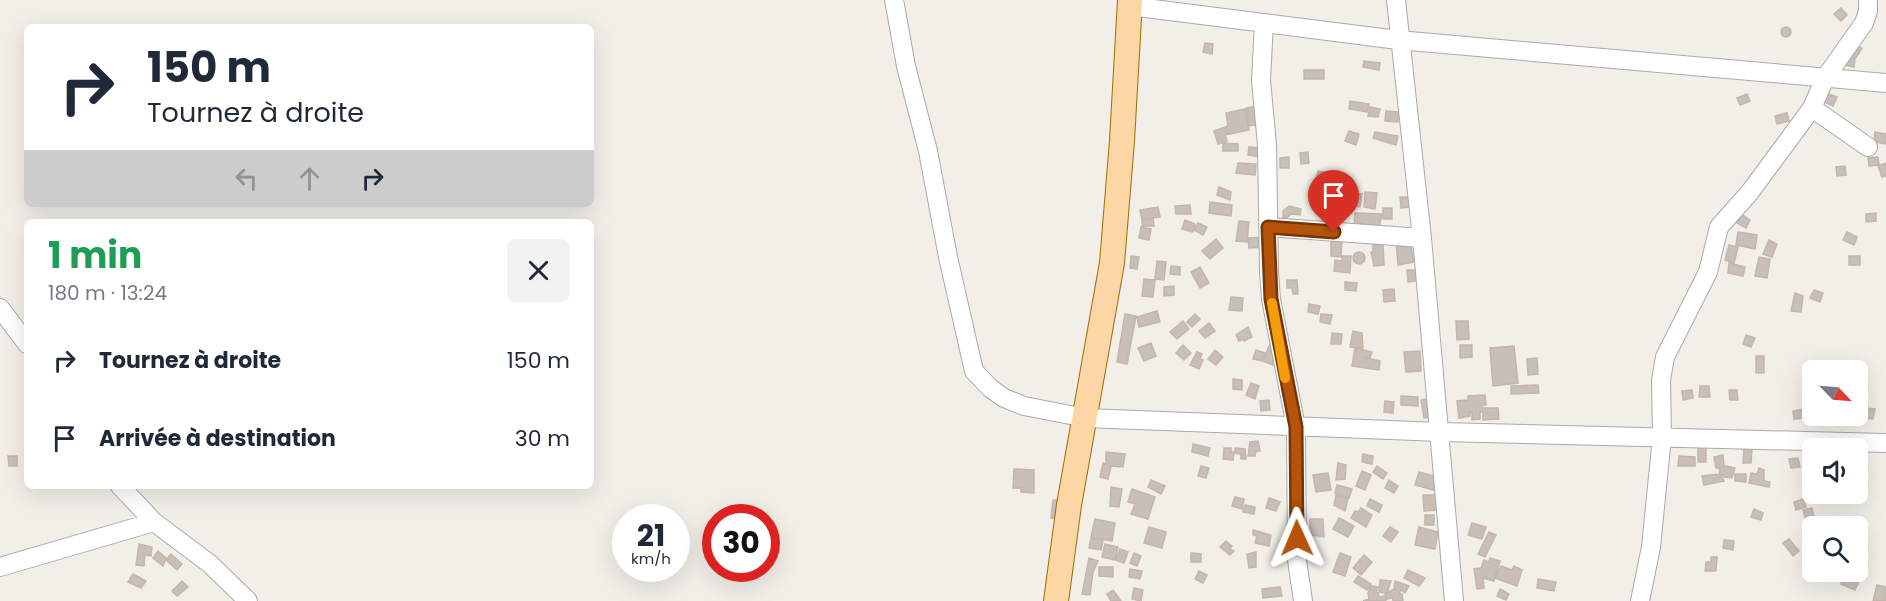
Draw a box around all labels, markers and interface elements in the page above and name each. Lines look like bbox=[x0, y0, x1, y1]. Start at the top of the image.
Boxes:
text: 150 m bbox=[147, 38, 271, 97]
icon: right bbox=[48, 48, 126, 126]
text: Tournez à droite bbox=[147, 94, 364, 131]
icon: left bbox=[230, 162, 263, 195]
icon: ahead bbox=[293, 162, 326, 195]
icon: right bbox=[356, 162, 389, 195]
pin bbox=[1308, 170, 1359, 232]
icon: arrive bbox=[1317, 179, 1350, 212]
text: 1 min bbox=[48, 230, 142, 281]
button: close bbox=[507, 239, 570, 302]
text: 180 m · 13:24 bbox=[48, 279, 167, 307]
icon: right bbox=[48, 344, 81, 377]
text: Tournez à droite bbox=[99, 345, 281, 376]
text: 150 m bbox=[507, 345, 570, 376]
north arrow bbox=[1802, 360, 1868, 426]
map controls bbox=[1802, 360, 1868, 582]
icon: arrive bbox=[48, 422, 81, 455]
text: Arrivée à destination bbox=[99, 423, 336, 454]
text: 30 m bbox=[515, 423, 570, 454]
button: sound bbox=[1802, 438, 1868, 504]
speed limit sign: 30 bbox=[702, 504, 780, 582]
position arrow bbox=[1265, 506, 1329, 570]
text: 21 bbox=[637, 514, 665, 557]
button: search bbox=[1802, 516, 1868, 582]
text: km/h bbox=[631, 548, 671, 569]

